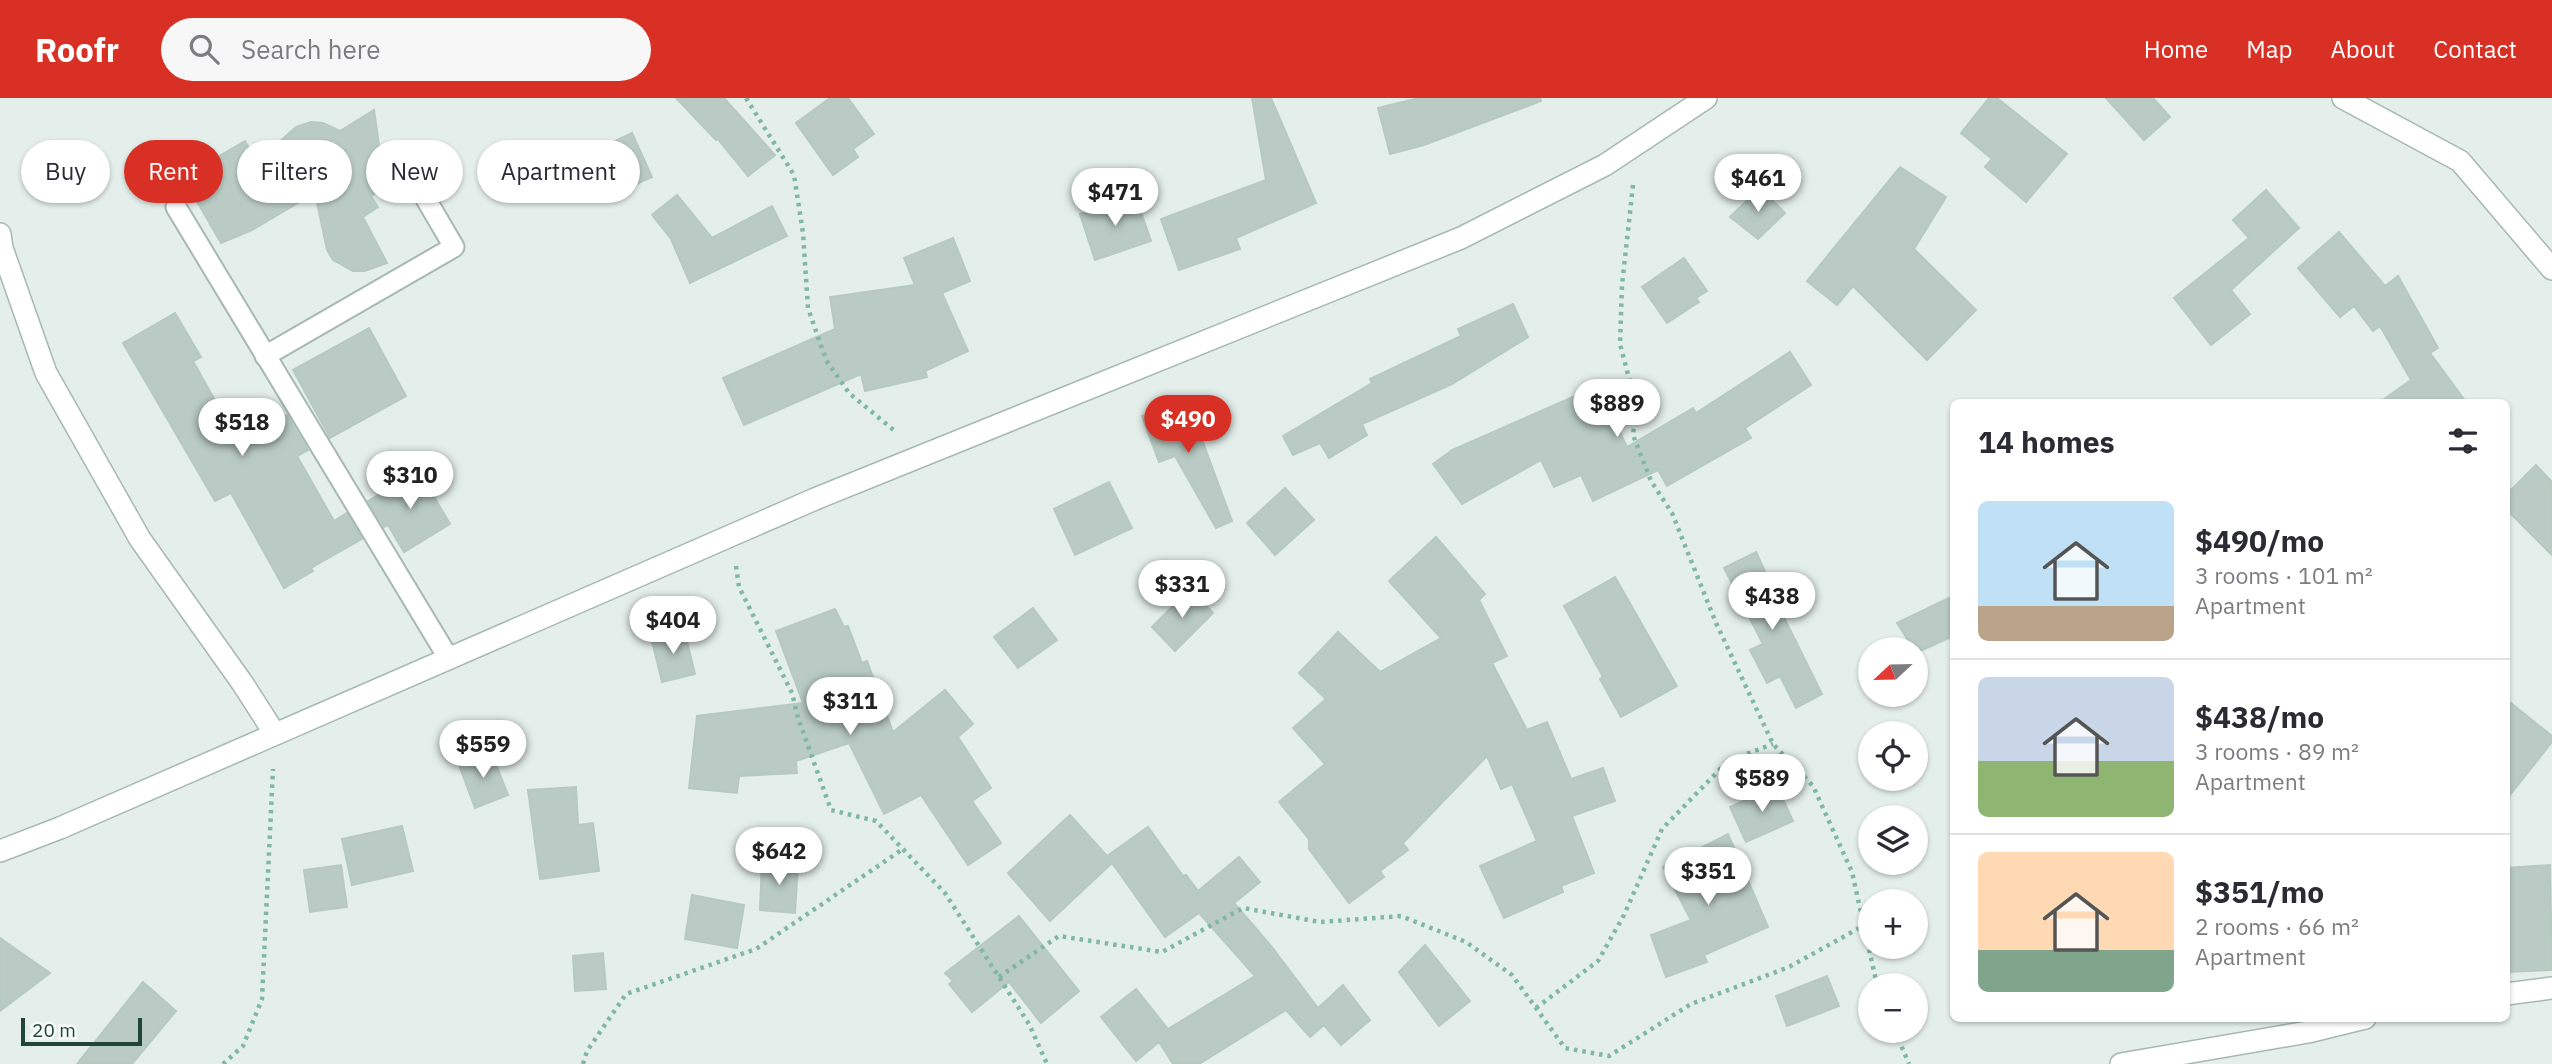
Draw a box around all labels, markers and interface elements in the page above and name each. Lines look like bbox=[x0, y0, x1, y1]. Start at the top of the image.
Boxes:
search box bbox=[161, 18, 651, 81]
text: Roofr bbox=[35, 28, 119, 71]
icon: search bbox=[185, 30, 223, 68]
text: Search here bbox=[241, 32, 380, 66]
text: Home bbox=[2144, 33, 2208, 65]
text: Map bbox=[2246, 33, 2292, 65]
text: About bbox=[2330, 33, 2395, 65]
text: Contact bbox=[2433, 33, 2517, 65]
chip: Buy bbox=[21, 140, 110, 203]
chip: Rent bbox=[124, 140, 223, 203]
chip: Filters bbox=[237, 140, 352, 203]
chip: New bbox=[366, 140, 463, 203]
chip: Apartment bbox=[477, 140, 640, 203]
pin: $461 bbox=[1717, 155, 1799, 214]
text: $461 bbox=[1730, 162, 1786, 192]
pin: $471 bbox=[1074, 169, 1156, 228]
text: $471 bbox=[1087, 176, 1143, 206]
pin: $889 bbox=[1576, 380, 1658, 439]
text: $889 bbox=[1589, 387, 1645, 417]
pin: $490 bbox=[1147, 396, 1229, 455]
pin: $518 bbox=[201, 398, 283, 458]
text: $490 bbox=[1160, 403, 1216, 433]
text: $518 bbox=[214, 406, 270, 436]
text: 14 homes bbox=[1978, 422, 2115, 461]
icon: filters bbox=[2444, 422, 2482, 460]
pin: $310 bbox=[369, 452, 451, 511]
text: $310 bbox=[382, 459, 438, 489]
text: $490/mo bbox=[2195, 521, 2324, 560]
icon: home bbox=[2034, 529, 2118, 613]
pin: $331 bbox=[1141, 560, 1223, 620]
text: 3 rooms · 101 m² bbox=[2195, 560, 2373, 590]
text: $331 bbox=[1154, 568, 1210, 598]
pin: $438 bbox=[1731, 573, 1813, 632]
text: $438 bbox=[1744, 580, 1800, 610]
text: Apartment bbox=[2195, 590, 2306, 620]
pin: $404 bbox=[632, 596, 714, 656]
text: $404 bbox=[645, 604, 701, 634]
north arrow bbox=[1858, 637, 1928, 707]
map controls bbox=[1858, 637, 1928, 1043]
pin: $311 bbox=[809, 678, 891, 737]
text: $311 bbox=[822, 685, 878, 715]
text: $438/mo bbox=[2195, 697, 2324, 736]
icon: home bbox=[2034, 705, 2118, 789]
pin: $559 bbox=[442, 720, 524, 780]
button: locate bbox=[1858, 721, 1928, 791]
text: $559 bbox=[455, 728, 511, 758]
text: 3 rooms · 89 m² bbox=[2195, 736, 2359, 766]
pin: $589 bbox=[1721, 754, 1803, 814]
text: $589 bbox=[1734, 762, 1790, 792]
text: Apartment bbox=[2195, 766, 2306, 796]
button: layers bbox=[1858, 805, 1928, 875]
pin: $642 bbox=[738, 828, 820, 887]
text: $642 bbox=[751, 835, 807, 865]
pin: $351 bbox=[1667, 848, 1749, 907]
text: $351 bbox=[1680, 855, 1736, 885]
text: $351/mo bbox=[2195, 872, 2324, 911]
icon: home bbox=[2034, 880, 2118, 964]
button: + bbox=[1858, 889, 1928, 959]
text: 2 rooms · 66 m² bbox=[2195, 911, 2359, 941]
text: Apartment bbox=[2195, 941, 2306, 971]
button: − bbox=[1858, 973, 1928, 1043]
scale bar bbox=[21, 1015, 142, 1047]
text: 20 m bbox=[32, 1018, 76, 1042]

